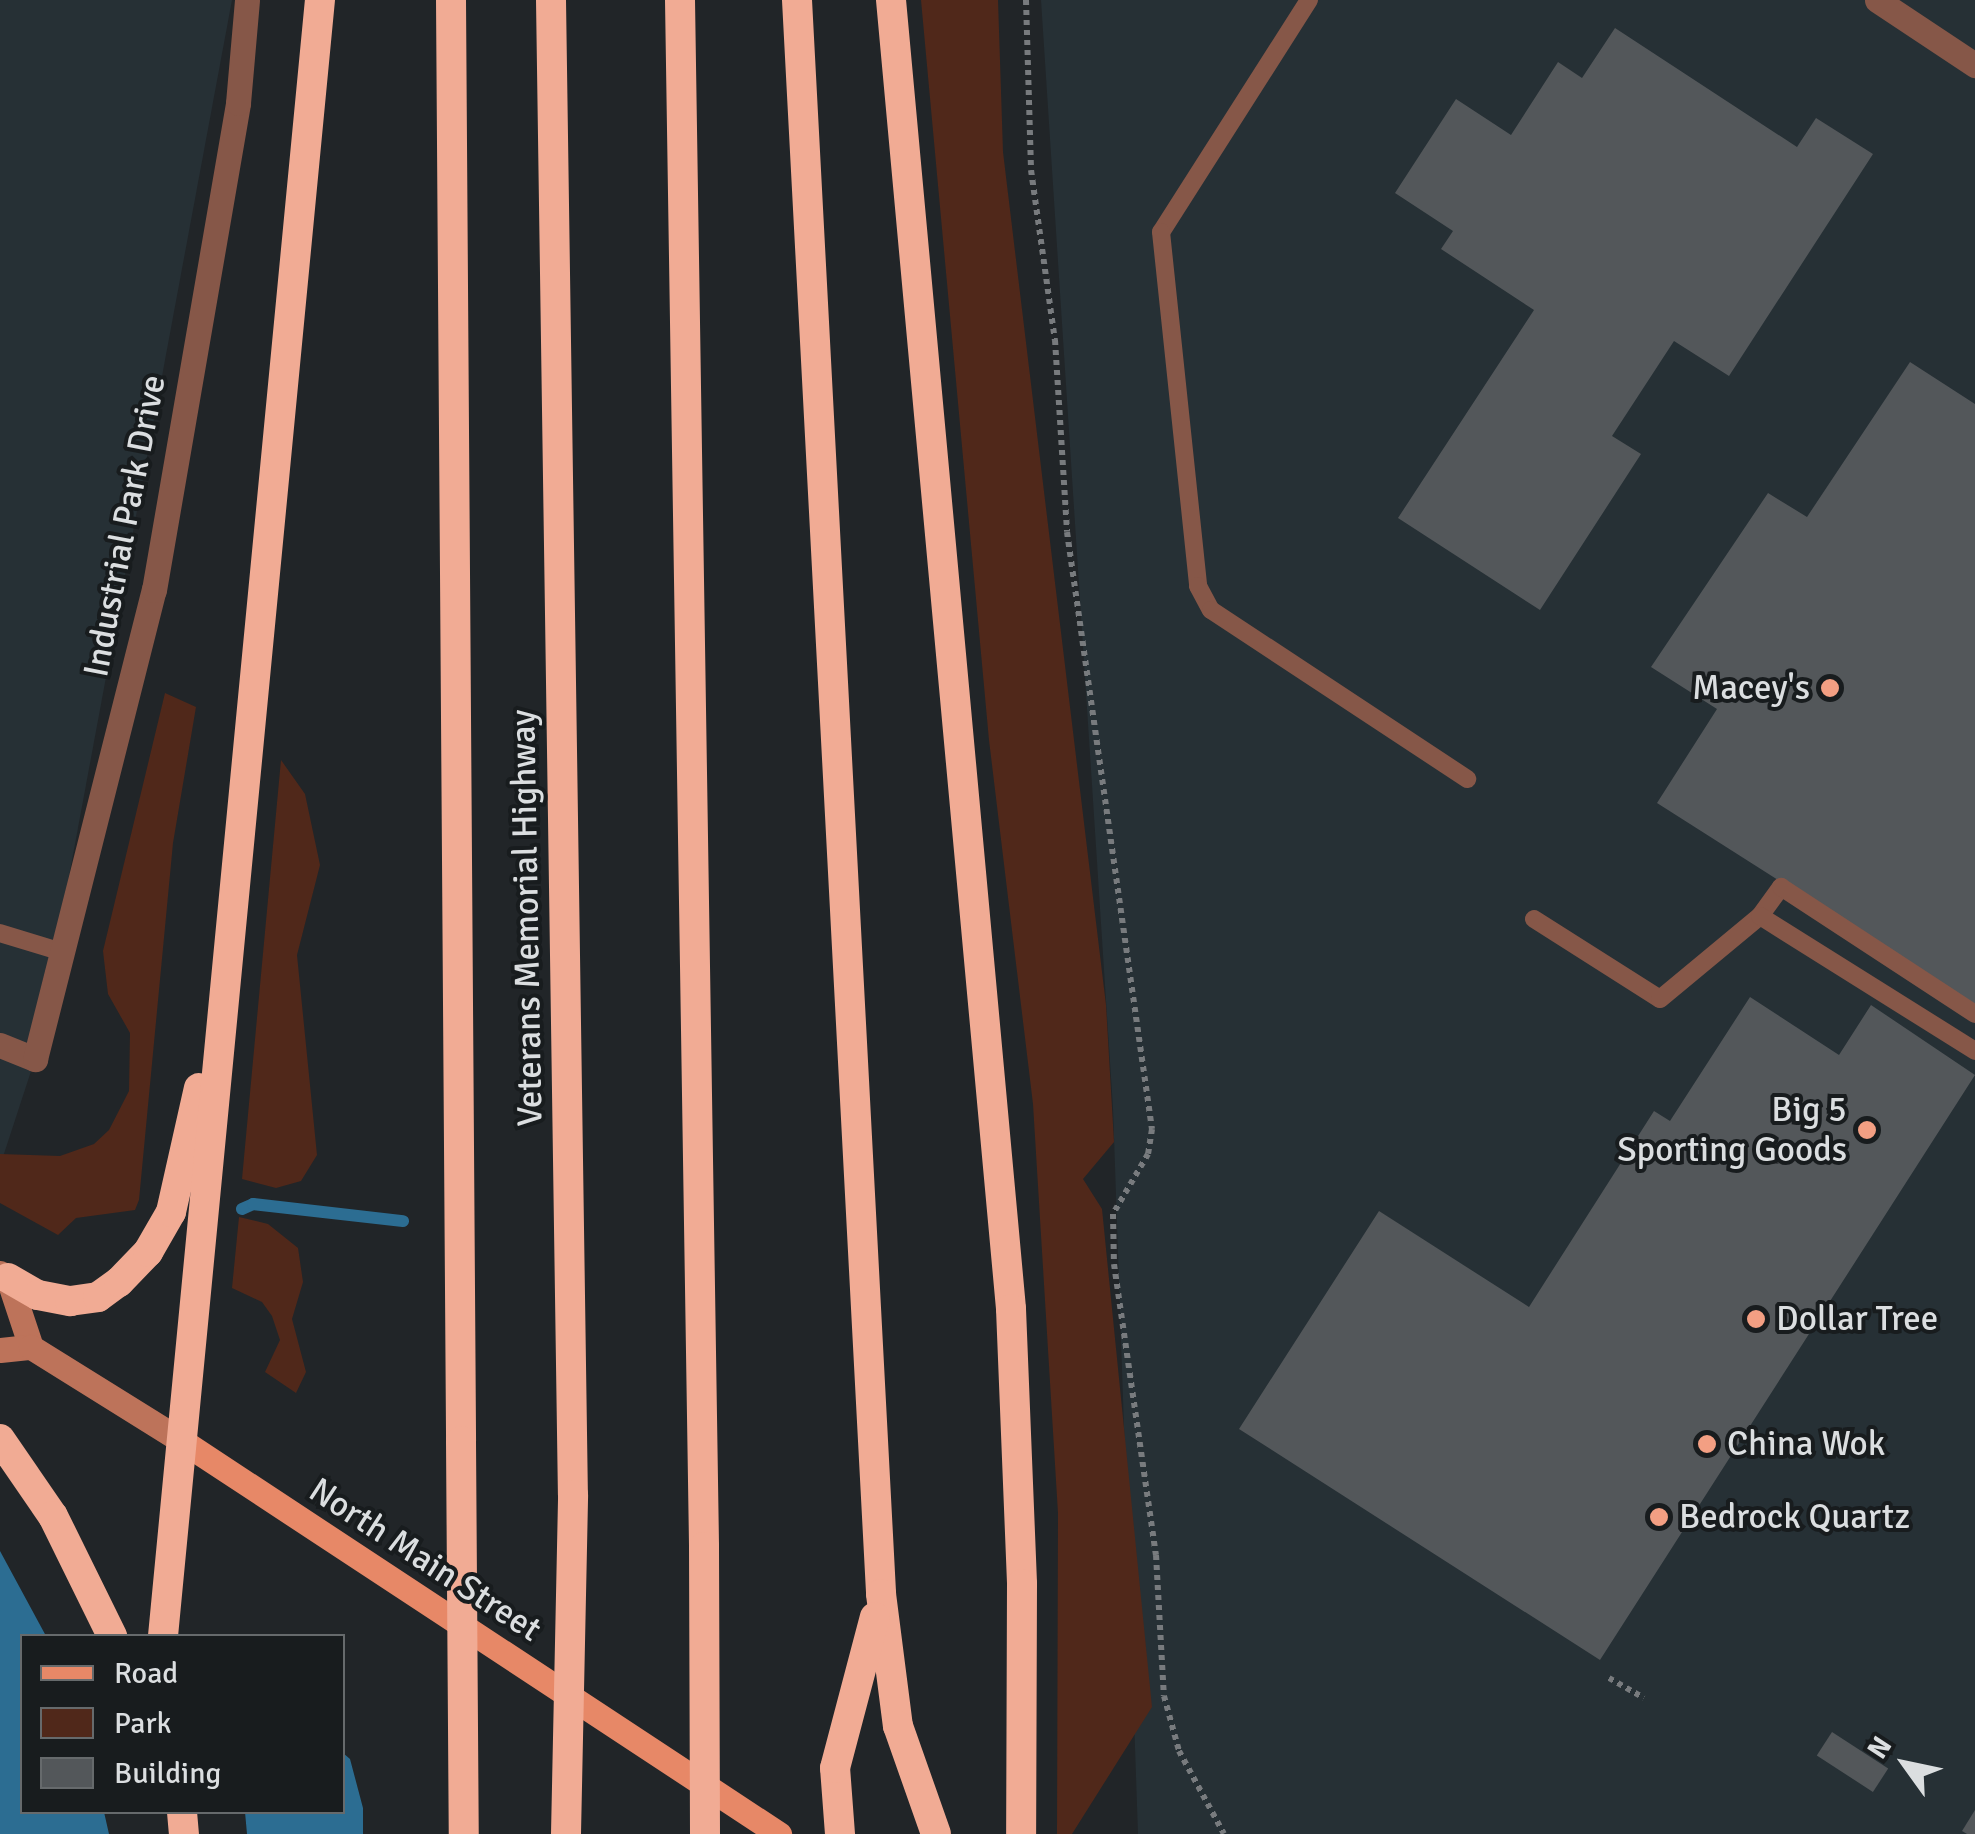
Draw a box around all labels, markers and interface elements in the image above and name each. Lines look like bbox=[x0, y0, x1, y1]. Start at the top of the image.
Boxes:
street label: Industrial Park Drive bbox=[75, 372, 175, 680]
place label: Macey's bbox=[1692, 667, 1810, 709]
marker: Macey's bbox=[1819, 677, 1841, 699]
street label: Veterans Memorial Highway bbox=[502, 709, 552, 1127]
place label: Big 5 Sporting Goods bbox=[1617, 1089, 1847, 1171]
marker: Big 5 Sporting Goods bbox=[1856, 1119, 1878, 1141]
place label: Dollar Tree bbox=[1776, 1298, 1938, 1340]
marker: Dollar Tree bbox=[1745, 1308, 1767, 1330]
place label: China Wok bbox=[1727, 1423, 1885, 1465]
marker: China Wok bbox=[1696, 1433, 1718, 1455]
street label: North Main Street bbox=[301, 1469, 549, 1651]
place label: Bedrock Quartz bbox=[1679, 1496, 1910, 1538]
marker: Bedrock Quartz bbox=[1648, 1506, 1670, 1528]
legend bbox=[20, 1634, 345, 1814]
text: Road bbox=[114, 1655, 178, 1692]
text: Park bbox=[114, 1705, 172, 1742]
north arrow bbox=[1855, 1714, 1955, 1814]
text: N bbox=[1860, 1730, 1899, 1765]
text: Building bbox=[114, 1755, 221, 1792]

